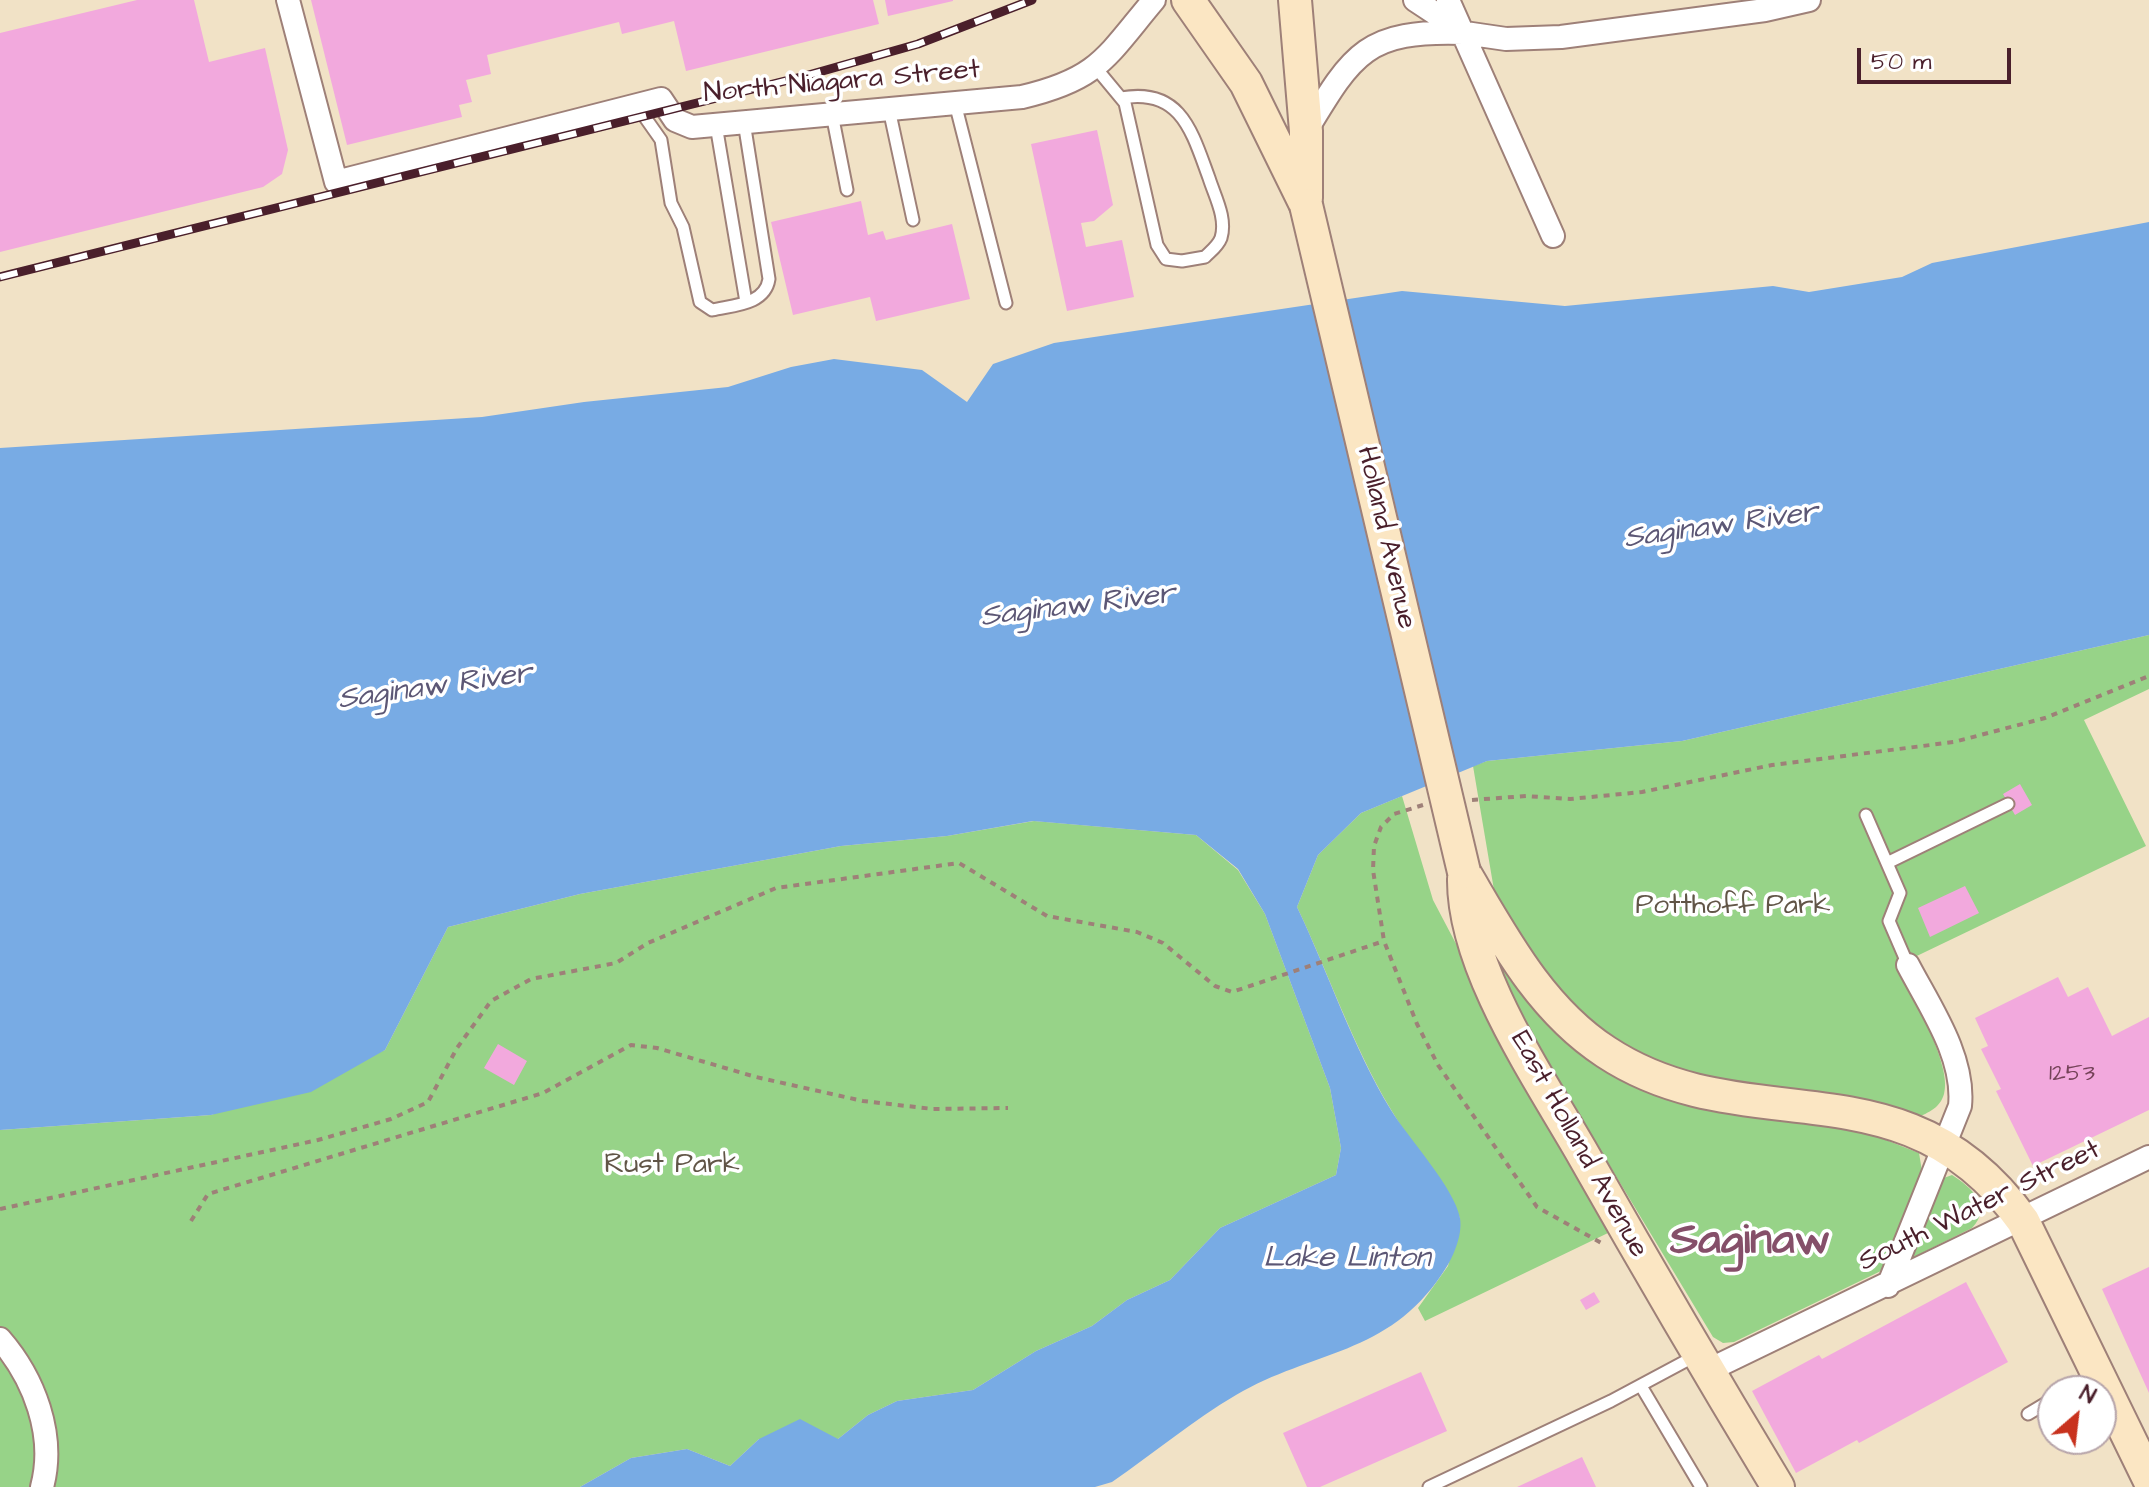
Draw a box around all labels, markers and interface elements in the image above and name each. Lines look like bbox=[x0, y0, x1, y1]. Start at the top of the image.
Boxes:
scale bar bbox=[1861, 32, 2015, 82]
text: 50 m bbox=[1871, 45, 1931, 79]
street label: North Niagara Street bbox=[702, 54, 982, 112]
street label: Holland Avenue bbox=[1348, 443, 1422, 633]
water label: Saginaw River bbox=[1622, 496, 1820, 558]
water label: Saginaw River bbox=[979, 577, 1177, 637]
water label: Saginaw River bbox=[336, 657, 534, 719]
park label: Potthoff Park bbox=[1635, 890, 1831, 924]
street label: East Holland Avenue bbox=[1502, 1026, 1654, 1264]
house number: 1253 bbox=[2049, 1061, 2095, 1089]
street label: South Water Street bbox=[1854, 1134, 2106, 1280]
park label: Rust Park bbox=[604, 1149, 740, 1183]
district label: Saginaw bbox=[1670, 1218, 1830, 1270]
water label: Lake Linton bbox=[1263, 1242, 1431, 1278]
north arrow bbox=[2037, 1375, 2117, 1455]
text: N bbox=[2074, 1378, 2101, 1412]

